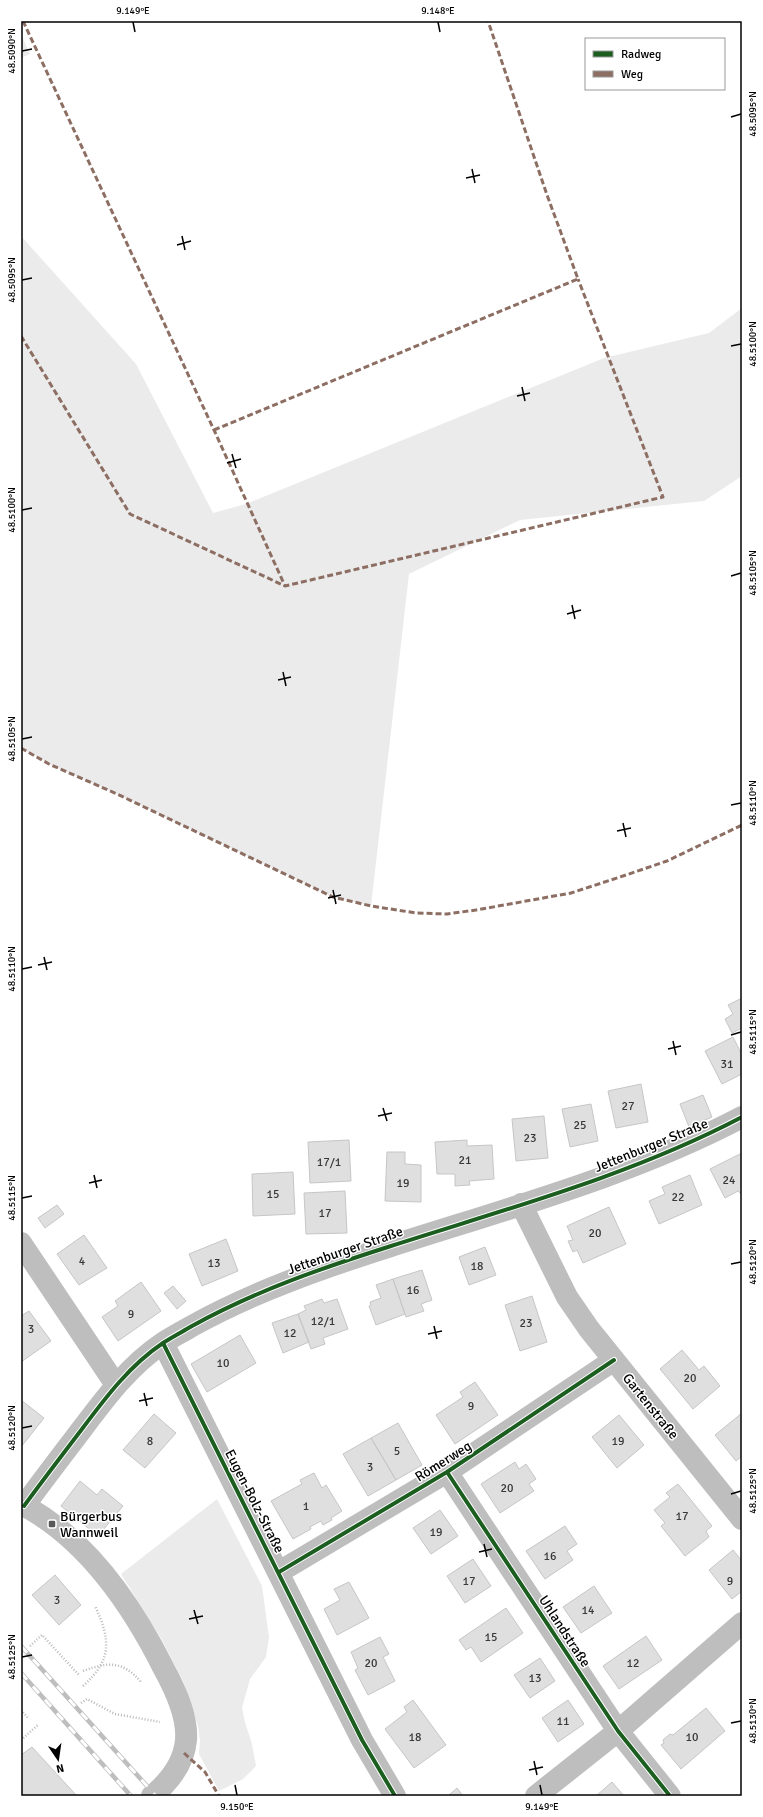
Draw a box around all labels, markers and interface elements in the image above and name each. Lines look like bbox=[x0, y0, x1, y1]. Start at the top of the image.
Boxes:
text: 9.149°E bbox=[116, 5, 150, 17]
text: 9.148°E bbox=[421, 5, 455, 17]
text: 48.5090°N bbox=[6, 28, 18, 74]
legend bbox=[585, 38, 725, 90]
text: Radweg bbox=[621, 47, 661, 62]
text: Weg bbox=[621, 67, 643, 82]
text: 48.5095°N bbox=[747, 91, 759, 137]
text: 48.5095°N bbox=[6, 257, 18, 303]
text: 48.5100°N bbox=[747, 321, 759, 367]
text: 48.5100°N bbox=[6, 487, 18, 533]
text: 48.5105°N bbox=[747, 550, 759, 596]
text: 48.5105°N bbox=[6, 716, 18, 762]
text: 48.5110°N bbox=[747, 780, 759, 826]
text: 48.5110°N bbox=[6, 946, 18, 992]
text: 48.5115°N bbox=[747, 1009, 759, 1055]
house number: 31 bbox=[721, 1057, 733, 1072]
house number: 27 bbox=[622, 1099, 634, 1114]
street label: Jettenburger Straße bbox=[592, 1115, 710, 1176]
house number: 25 bbox=[574, 1118, 586, 1133]
house number: 23 bbox=[524, 1131, 536, 1146]
house number: 21 bbox=[459, 1153, 471, 1168]
house number: 17/1 bbox=[317, 1155, 341, 1170]
house number: 24 bbox=[723, 1173, 736, 1188]
text: 48.5115°N bbox=[6, 1175, 18, 1221]
house number: 19 bbox=[397, 1176, 409, 1191]
house number: 15 bbox=[267, 1187, 279, 1202]
house number: 22 bbox=[672, 1190, 684, 1205]
house number: 17 bbox=[319, 1206, 331, 1221]
street label: Jettenburger Straße bbox=[285, 1223, 405, 1278]
house number: 20 bbox=[589, 1226, 601, 1241]
text: 48.5120°N bbox=[747, 1239, 759, 1285]
house number: 4 bbox=[79, 1254, 86, 1269]
house number: 13 bbox=[208, 1256, 220, 1271]
house number: 18 bbox=[471, 1259, 483, 1274]
house number: 16 bbox=[407, 1283, 419, 1298]
house number: 9 bbox=[128, 1307, 134, 1322]
house number: 12/1 bbox=[311, 1314, 335, 1329]
house number: 23 bbox=[520, 1316, 532, 1331]
house number: 3 bbox=[28, 1322, 34, 1337]
house number: 12 bbox=[284, 1326, 296, 1341]
house number: 10 bbox=[217, 1356, 229, 1371]
street label: Gartenstraße bbox=[619, 1370, 682, 1443]
house number: 20 bbox=[684, 1371, 696, 1386]
house number: 9 bbox=[468, 1399, 474, 1414]
text: 48.5120°N bbox=[6, 1405, 18, 1451]
house number: 8 bbox=[147, 1434, 153, 1449]
house number: 19 bbox=[612, 1434, 624, 1449]
street label: Römerweg bbox=[412, 1437, 475, 1485]
house number: 5 bbox=[394, 1444, 400, 1459]
street label: Eugen-Bolz-Straße bbox=[221, 1447, 288, 1556]
house number: 3 bbox=[367, 1460, 373, 1475]
text: 48.5125°N bbox=[747, 1468, 759, 1514]
house number: 20 bbox=[501, 1481, 513, 1496]
house number: 1 bbox=[303, 1499, 309, 1514]
place label: Bürgerbus Wannweil bbox=[60, 1508, 122, 1541]
house number: 17 bbox=[676, 1509, 688, 1524]
marker: Bürgerbus Wannweil bbox=[47, 1519, 57, 1529]
house number: 19 bbox=[430, 1525, 442, 1540]
house number: 16 bbox=[544, 1549, 556, 1564]
house number: 17 bbox=[463, 1574, 475, 1589]
house number: 9 bbox=[727, 1574, 733, 1589]
street label: Uhlandstraße bbox=[535, 1592, 594, 1670]
house number: 3 bbox=[54, 1593, 60, 1608]
house number: 14 bbox=[582, 1603, 595, 1618]
house number: 15 bbox=[485, 1630, 497, 1645]
text: 48.5125°N bbox=[6, 1634, 18, 1680]
house number: 20 bbox=[365, 1656, 377, 1671]
house number: 12 bbox=[627, 1656, 639, 1671]
house number: 13 bbox=[529, 1671, 541, 1686]
text: 48.5130°N bbox=[747, 1698, 759, 1744]
house number: 11 bbox=[557, 1714, 569, 1729]
house number: 18 bbox=[409, 1730, 421, 1745]
house number: 10 bbox=[686, 1730, 698, 1745]
north arrow bbox=[38, 1739, 78, 1779]
text: N bbox=[55, 1761, 65, 1775]
text: 9.150°E bbox=[220, 1801, 254, 1813]
text: 9.149°E bbox=[525, 1801, 559, 1813]

